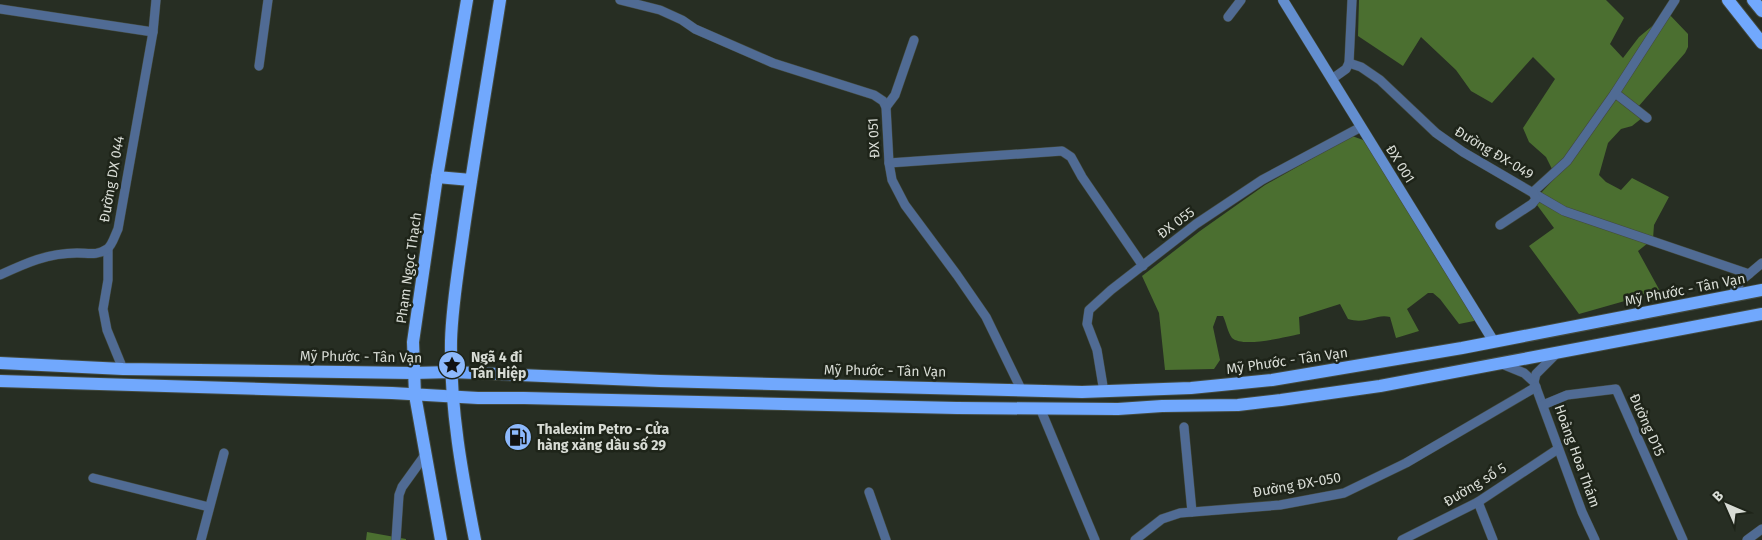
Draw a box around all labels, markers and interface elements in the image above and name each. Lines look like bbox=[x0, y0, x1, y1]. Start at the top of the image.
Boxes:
street label: ĐX 051 bbox=[864, 117, 884, 159]
street label: Đường ĐX-049 bbox=[1452, 123, 1536, 183]
street label: Đường DX 044 bbox=[96, 134, 128, 224]
street label: ĐX 001 bbox=[1382, 142, 1418, 186]
street label: ĐX 055 bbox=[1154, 204, 1198, 242]
street label: Phạm Ngọc Thạch bbox=[393, 211, 425, 325]
street label: Mỹ Phước - Tân Vạn bbox=[1623, 270, 1747, 310]
street label: Mỹ Phước - Tân Vạn bbox=[1225, 344, 1349, 378]
street label: Mỹ Phước - Tân Vạn bbox=[300, 347, 422, 367]
place label: Ngã 4 đi Tân Hiệp bbox=[471, 349, 526, 382]
place icon: Ngã 4 đi Tân Hiệp bbox=[437, 350, 467, 380]
street label: Mỹ Phước - Tân Vạn bbox=[824, 361, 946, 381]
street label: Đường D15 bbox=[1626, 391, 1668, 459]
street label: Hoàng Hoa Thám bbox=[1550, 402, 1604, 510]
place label: Thalexim Petro - Cửa hàng xăng dầu số 29 bbox=[537, 421, 669, 454]
fuel station icon: Thalexim Petro - Cửa hàng xăng dầu số 29 bbox=[503, 422, 533, 452]
street label: Đường số 5 bbox=[1440, 459, 1509, 510]
street label: Đường ĐX-050 bbox=[1252, 469, 1343, 501]
north arrow bbox=[1702, 480, 1752, 530]
text: B bbox=[1709, 487, 1727, 505]

